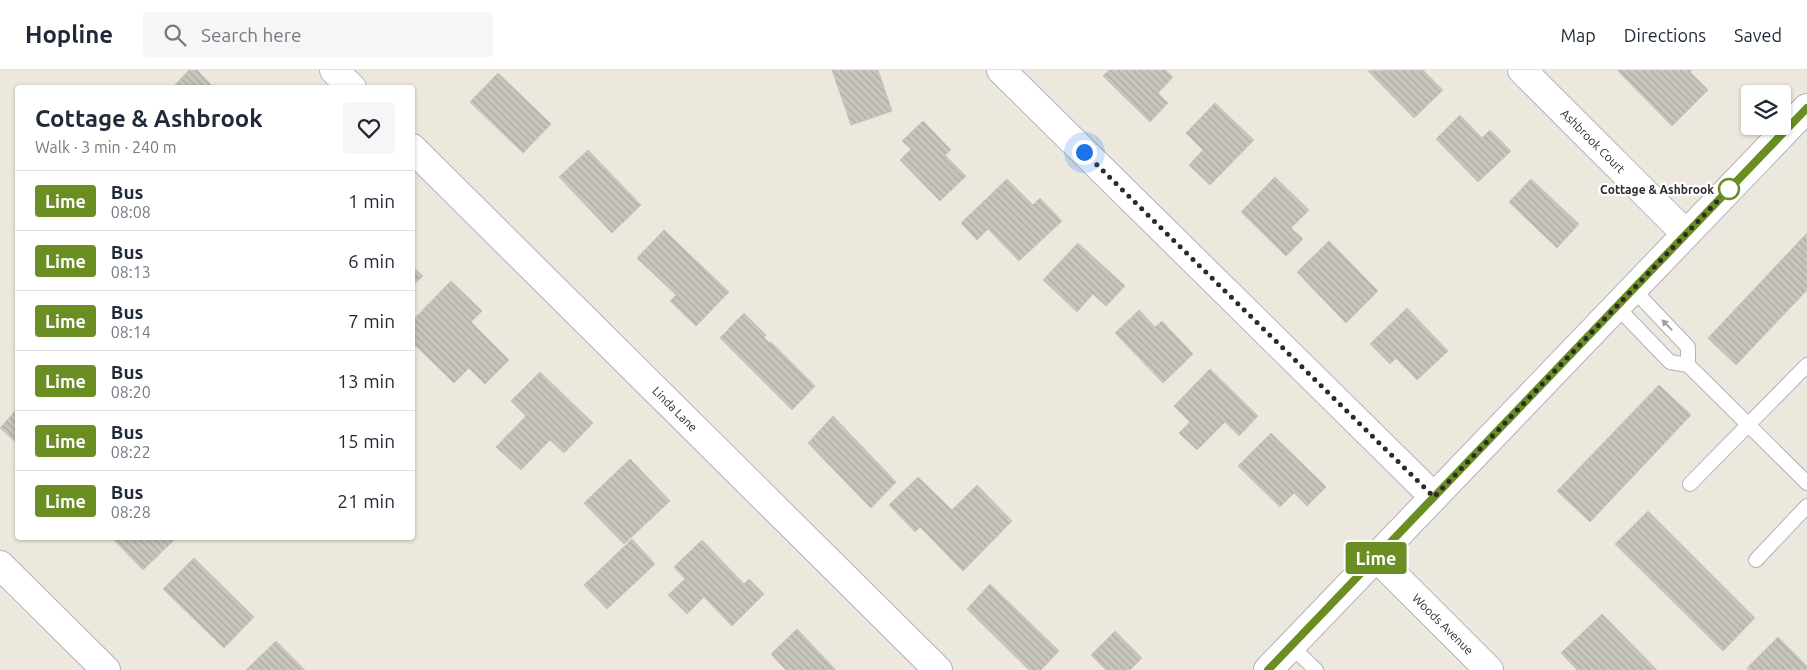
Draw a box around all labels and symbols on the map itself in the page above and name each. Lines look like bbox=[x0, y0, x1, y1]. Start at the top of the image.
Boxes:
street label: Ashbrook Court bbox=[1558, 106, 1628, 176]
your location bbox=[1072, 140, 1097, 165]
marker: Cottage & Ashbrook bbox=[1718, 178, 1740, 200]
place label: Cottage & Ashbrook bbox=[1600, 183, 1714, 196]
one-way arrow bbox=[1661, 319, 1673, 331]
street label: Linda Lane bbox=[650, 384, 700, 434]
line badge: Lime bbox=[1341, 542, 1411, 574]
street label: Woods Avenue bbox=[1410, 591, 1476, 657]

